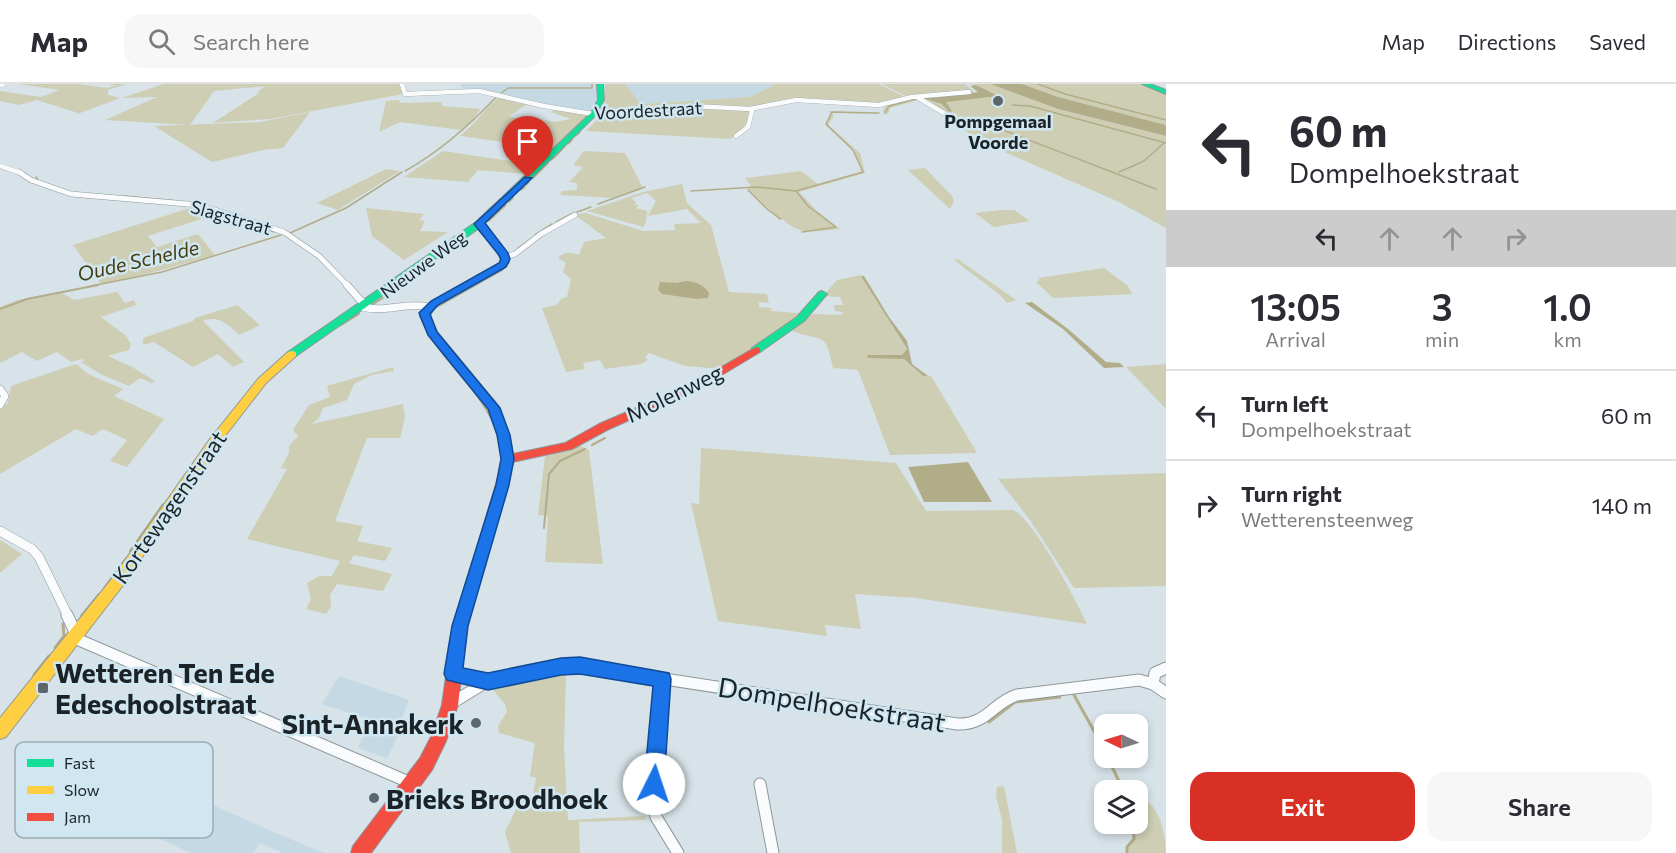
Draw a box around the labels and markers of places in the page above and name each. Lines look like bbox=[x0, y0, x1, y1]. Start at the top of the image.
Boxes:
marker: Pompgemaal Voorde bbox=[991, 94, 1005, 108]
place label: Pompgemaal Voorde bbox=[944, 110, 1052, 153]
pin bbox=[502, 116, 553, 178]
place label: Wetteren Ten Ede Edeschoolstraat bbox=[55, 656, 275, 720]
marker: Wetteren Ten Ede Edeschoolstraat bbox=[36, 681, 50, 695]
place label: Sint-Annakerk bbox=[282, 707, 464, 740]
marker: Sint-Annakerk bbox=[469, 716, 483, 730]
place label: Brieks Broodhoek bbox=[386, 782, 609, 815]
marker: Brieks Broodhoek bbox=[367, 791, 381, 805]

